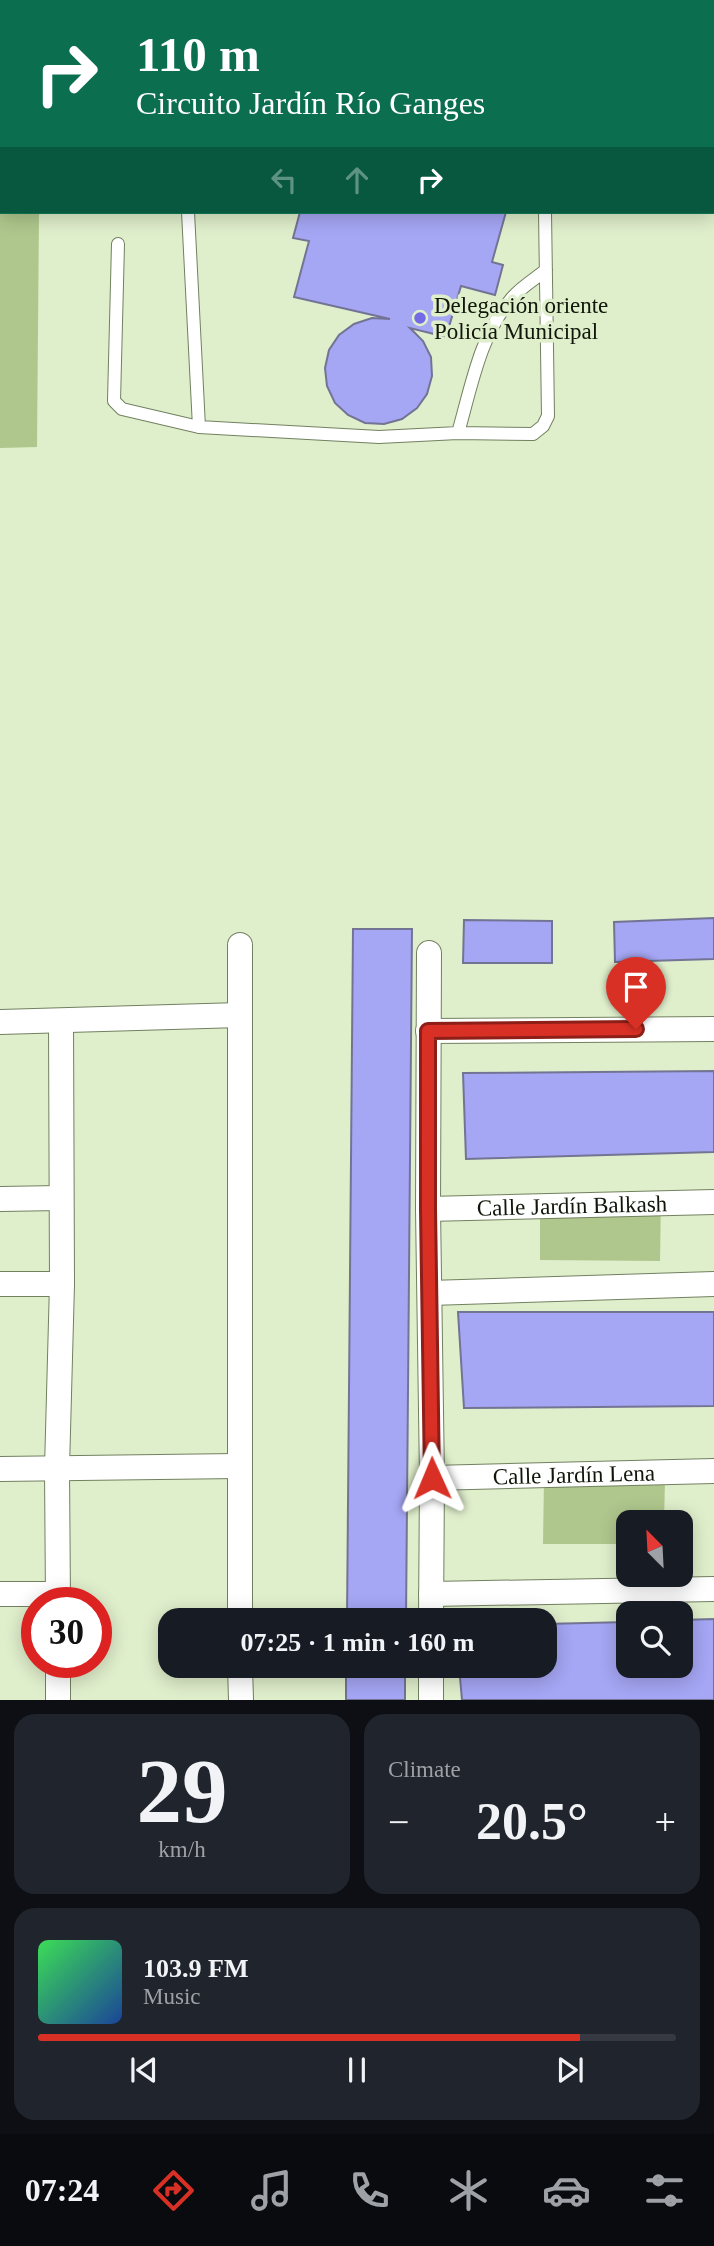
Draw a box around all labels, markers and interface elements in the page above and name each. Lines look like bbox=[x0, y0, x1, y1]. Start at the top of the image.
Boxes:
text: 110 m bbox=[136, 27, 260, 82]
icon: right bbox=[21, 28, 112, 119]
text: Circuito Jardín Río Ganges bbox=[136, 85, 485, 121]
icon: left bbox=[265, 161, 303, 199]
icon: ahead bbox=[338, 161, 376, 199]
icon: right bbox=[411, 161, 449, 199]
place label: Delegación oriente Policía Municipal bbox=[434, 293, 608, 344]
marker: Delegación oriente Policía Municipal bbox=[412, 310, 428, 326]
pin bbox=[606, 957, 666, 1029]
icon: arrive bbox=[617, 968, 655, 1006]
street label: Calle Jardín Balkash bbox=[476, 1191, 668, 1220]
position arrow bbox=[395, 1441, 469, 1515]
street label: Calle Jardín Lena bbox=[493, 1460, 655, 1489]
north arrow bbox=[616, 1510, 693, 1587]
map controls bbox=[616, 1510, 693, 1678]
speed limit sign: 30 bbox=[21, 1587, 112, 1678]
button: search bbox=[616, 1601, 693, 1678]
text: 07:25 · 1 min · 160 m bbox=[241, 1628, 475, 1657]
text: 29 bbox=[137, 1741, 228, 1842]
text: Climate bbox=[388, 1757, 461, 1782]
text: 20.5° bbox=[476, 1793, 588, 1850]
text: − bbox=[388, 1801, 409, 1843]
text: + bbox=[655, 1801, 676, 1843]
text: km/h bbox=[158, 1837, 206, 1862]
text: 103.9 FM bbox=[143, 1954, 248, 1983]
text: Music bbox=[143, 1984, 201, 2009]
icon: previous bbox=[125, 2051, 163, 2089]
icon: pause bbox=[338, 2051, 376, 2089]
icon: next bbox=[551, 2051, 589, 2089]
icon: directions bbox=[149, 2166, 198, 2215]
icon: music bbox=[247, 2166, 296, 2215]
icon: phone bbox=[345, 2166, 394, 2215]
icon: climate bbox=[444, 2166, 493, 2215]
icon: car bbox=[542, 2166, 591, 2215]
icon: filters bbox=[640, 2166, 689, 2215]
text: 07:24 bbox=[25, 2172, 99, 2208]

